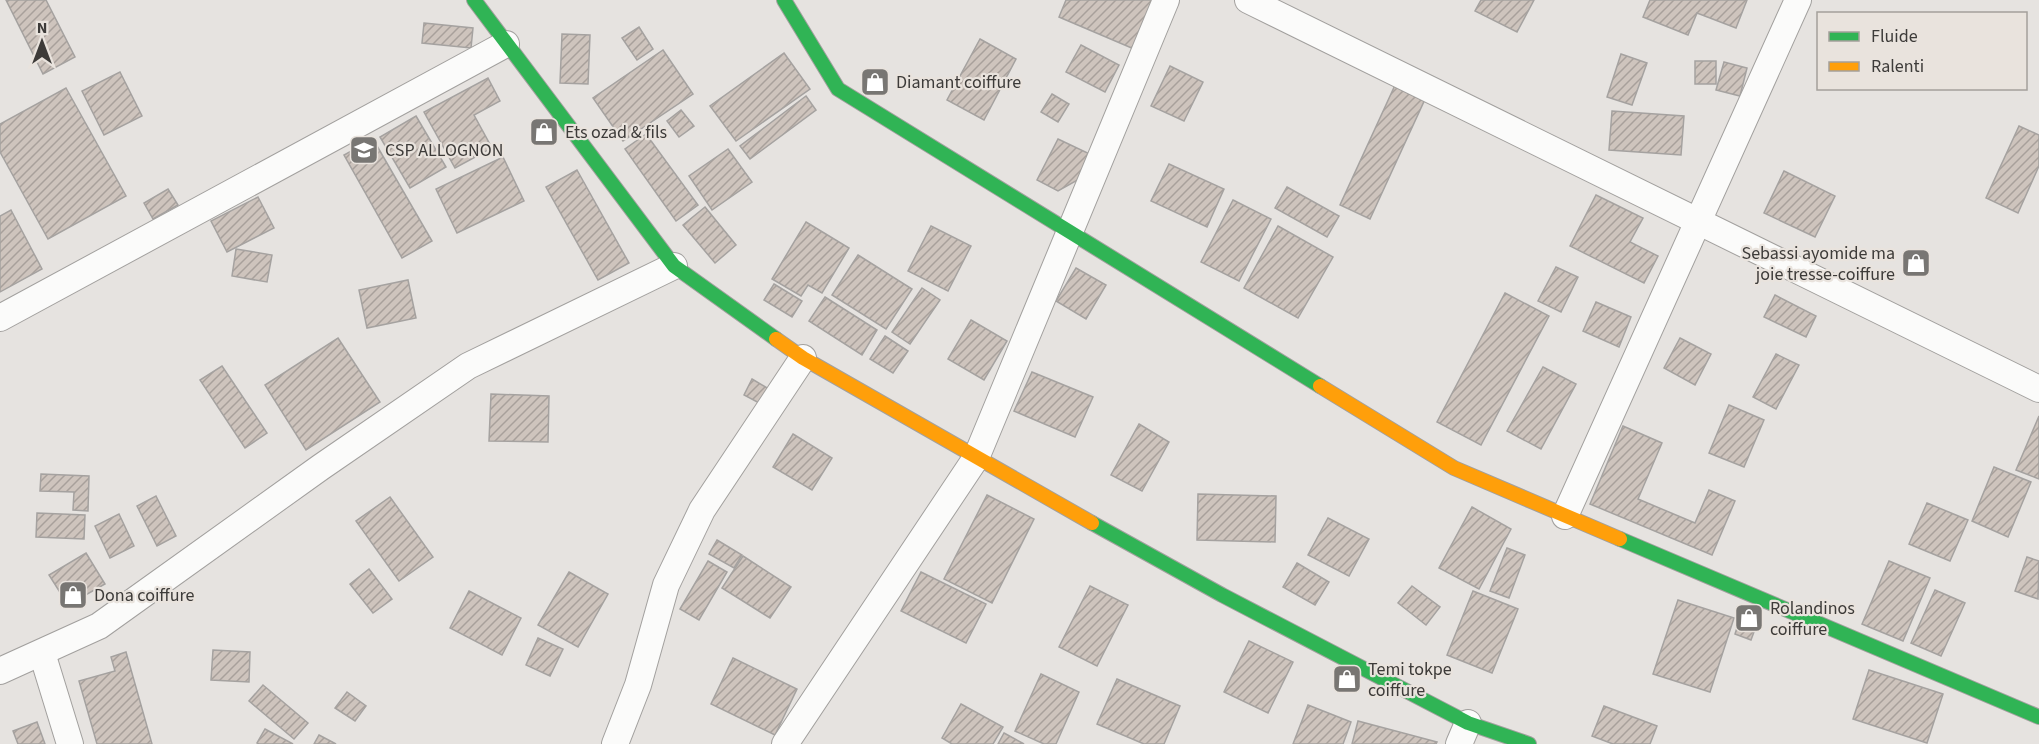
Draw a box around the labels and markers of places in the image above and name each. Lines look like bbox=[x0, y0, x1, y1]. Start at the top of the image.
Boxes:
shop icon: Diamant coiffure bbox=[859, 66, 891, 98]
place label: Diamant coiffure bbox=[896, 70, 1021, 95]
shop icon: Ets ozad & fils bbox=[528, 116, 560, 148]
place label: Ets ozad & fils bbox=[565, 120, 667, 145]
school or university icon: CSP ALLOGNON bbox=[348, 134, 380, 166]
place label: CSP ALLOGNON bbox=[385, 138, 503, 163]
place label: Sebassi ayomide ma joie tresse-coiffure bbox=[1742, 241, 1895, 287]
shop icon: Sebassi ayomide ma joie tresse-coiffure bbox=[1900, 247, 1932, 279]
shop icon: Dona coiffure bbox=[57, 579, 89, 611]
place label: Dona coiffure bbox=[94, 583, 195, 608]
place label: Rolandinos coiffure bbox=[1770, 596, 1855, 642]
shop icon: Rolandinos coiffure bbox=[1733, 602, 1765, 634]
place label: Temi tokpe coiffure bbox=[1368, 657, 1452, 703]
shop icon: Temi tokpe coiffure bbox=[1331, 663, 1363, 695]

